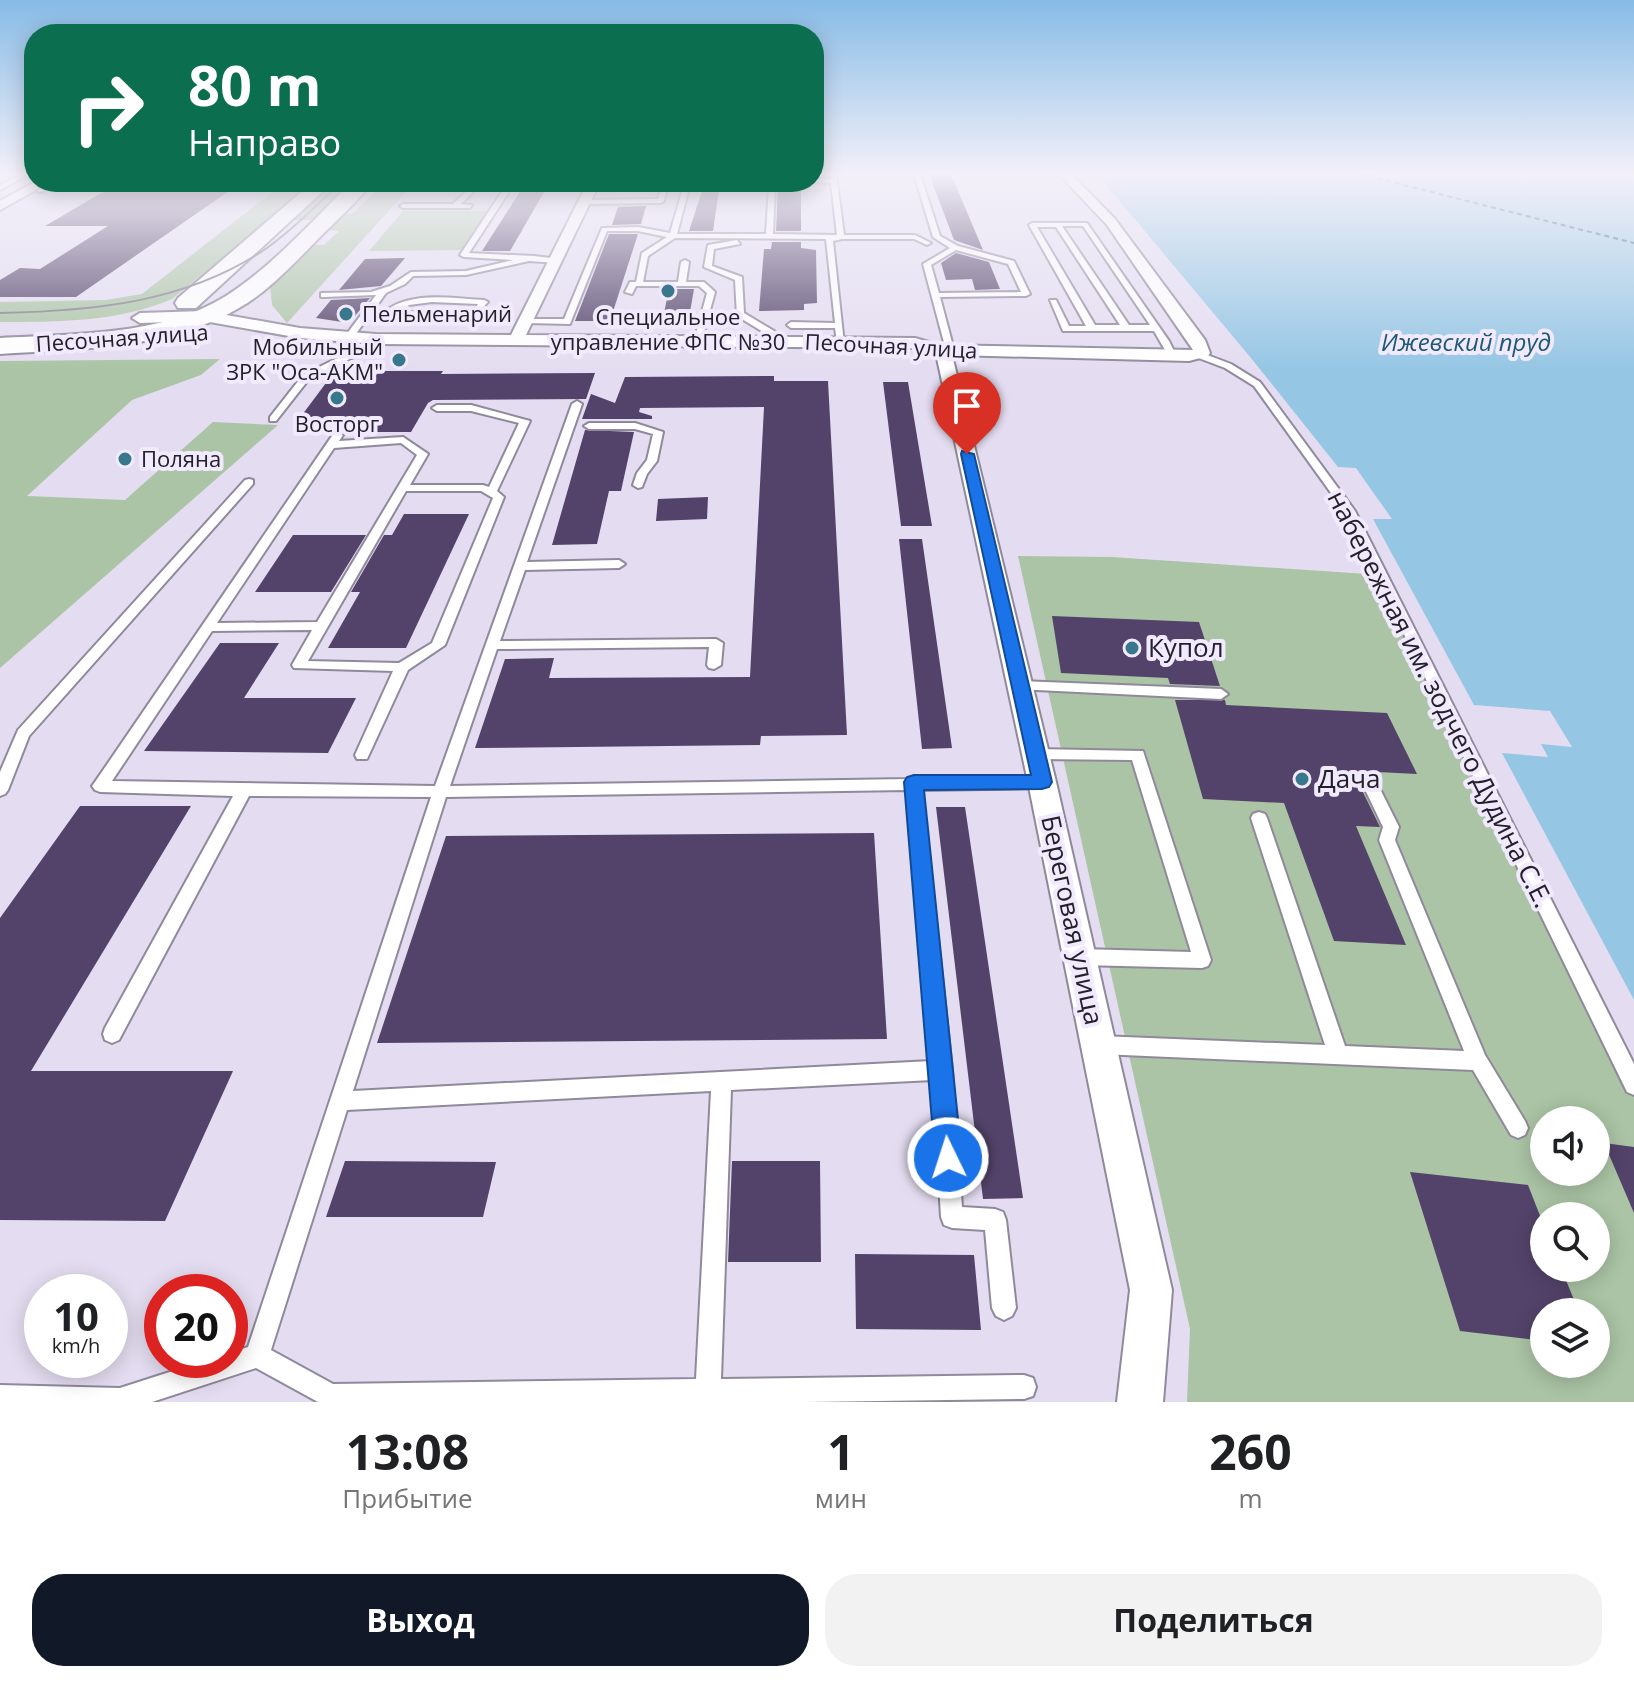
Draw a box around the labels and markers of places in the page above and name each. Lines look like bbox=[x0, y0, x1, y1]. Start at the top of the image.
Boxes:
marker: Специальное управление ФПС №30 bbox=[659, 282, 677, 300]
place label: Пельменарий bbox=[362, 298, 512, 328]
place label: Специальное управление ФПС №30 bbox=[551, 301, 785, 356]
marker: Пельменарий bbox=[337, 305, 355, 323]
place label: Мобильный ЗРК "Оса-АКМ" bbox=[226, 331, 383, 386]
marker: Мобильный ЗРК "Оса-АКМ" bbox=[390, 351, 408, 369]
pin bbox=[933, 372, 1001, 454]
marker: Восторг bbox=[328, 389, 346, 407]
place label: Восторг bbox=[295, 408, 380, 438]
place label: Поляна bbox=[141, 443, 221, 473]
marker: Поляна bbox=[116, 450, 134, 468]
place label: Купол bbox=[1148, 629, 1224, 665]
marker: Купол bbox=[1123, 639, 1141, 657]
place label: Дача bbox=[1318, 760, 1380, 796]
marker: Дача bbox=[1293, 770, 1311, 788]

